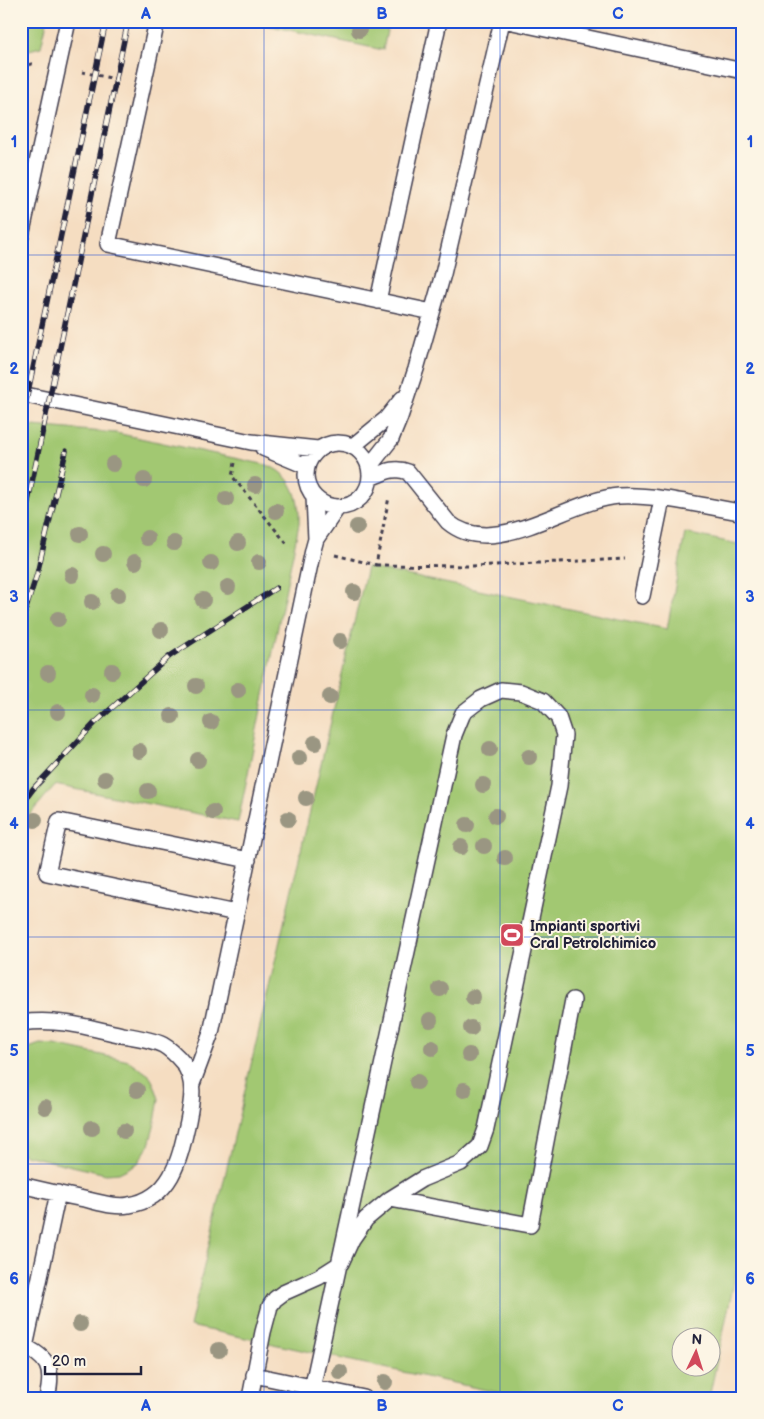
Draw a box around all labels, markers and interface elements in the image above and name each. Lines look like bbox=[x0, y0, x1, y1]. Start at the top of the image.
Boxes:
text: A bbox=[140, 5, 151, 24]
text: B bbox=[376, 5, 388, 24]
text: C bbox=[612, 5, 624, 24]
text: 1 bbox=[11, 133, 17, 152]
text: 1 bbox=[747, 133, 753, 152]
text: 2 bbox=[9, 360, 19, 379]
text: 2 bbox=[745, 360, 755, 379]
text: 3 bbox=[9, 588, 19, 607]
text: 3 bbox=[745, 588, 755, 607]
text: 4 bbox=[9, 815, 19, 834]
text: 4 bbox=[745, 815, 755, 834]
place label: Impianti sportivi Cral Petrolchimico bbox=[530, 917, 657, 953]
sports icon: Impianti sportivi Cral Petrolchimico bbox=[499, 922, 525, 948]
text: 5 bbox=[9, 1042, 19, 1061]
text: 5 bbox=[745, 1042, 755, 1061]
text: 6 bbox=[9, 1270, 19, 1289]
text: 6 bbox=[745, 1270, 755, 1289]
north arrow bbox=[672, 1326, 722, 1376]
text: N bbox=[691, 1331, 703, 1348]
scale bar bbox=[45, 1344, 141, 1376]
text: 20 m bbox=[52, 1352, 86, 1371]
text: A bbox=[140, 1397, 151, 1416]
text: B bbox=[376, 1397, 388, 1416]
text: C bbox=[612, 1397, 624, 1416]

